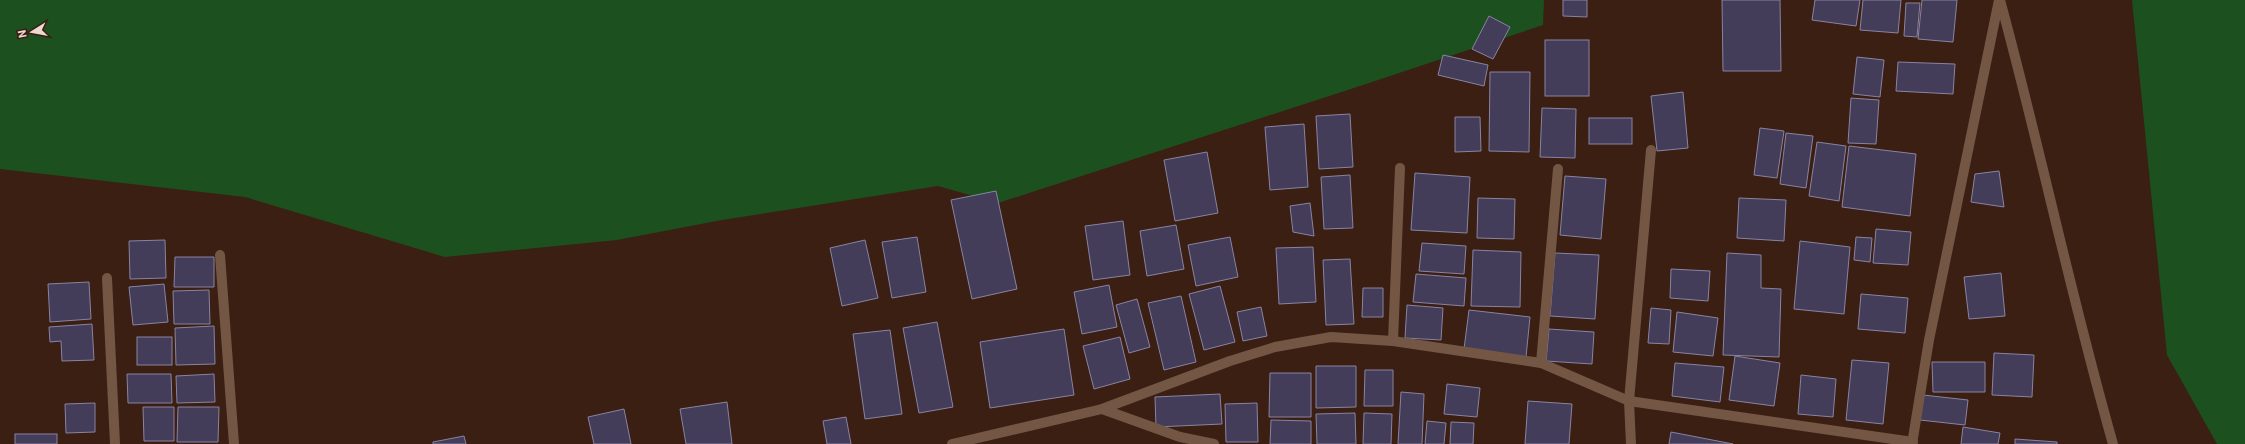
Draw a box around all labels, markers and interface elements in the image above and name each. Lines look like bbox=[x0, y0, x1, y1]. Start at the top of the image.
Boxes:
north arrow bbox=[12, 12, 52, 52]
text: N bbox=[16, 29, 30, 39]

